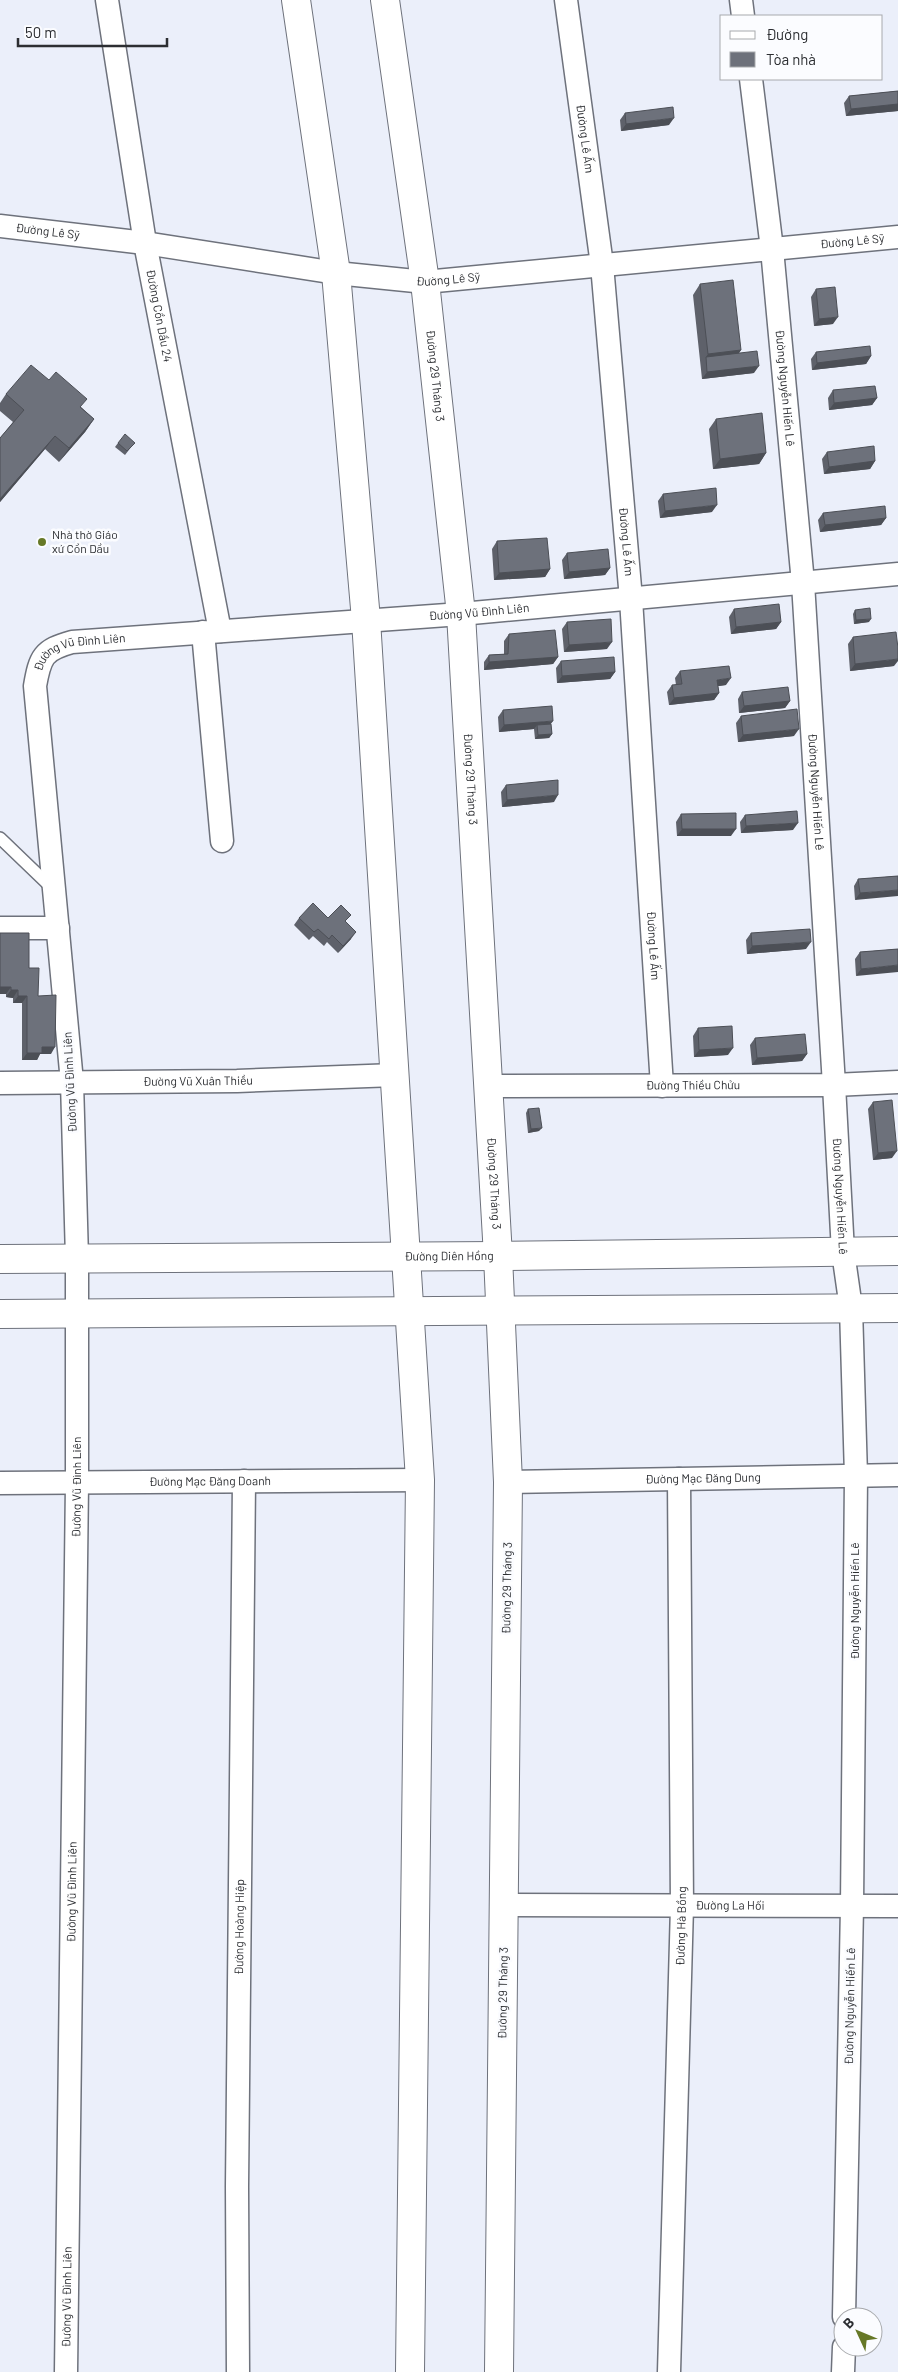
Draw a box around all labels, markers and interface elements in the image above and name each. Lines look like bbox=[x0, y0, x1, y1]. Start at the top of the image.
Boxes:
scale bar bbox=[18, 15, 166, 47]
legend bbox=[720, 15, 883, 80]
text: 50 m bbox=[25, 23, 57, 41]
text: Đường bbox=[766, 25, 808, 43]
text: Tòa nhà bbox=[766, 50, 816, 68]
street label: Đường Lê Ấm bbox=[574, 103, 597, 174]
street label: Đường Lê Sỹ bbox=[15, 220, 81, 241]
street label: Đường Lê Sỹ bbox=[819, 230, 885, 250]
street label: Đường Cồn Dầu 24 bbox=[144, 268, 176, 363]
street label: Đường Lê Sỹ bbox=[415, 269, 481, 288]
street label: Đường 29 Tháng 3 bbox=[424, 329, 448, 422]
street label: Đường Nguyễn Hiến Lê bbox=[774, 329, 798, 447]
street label: Đường Lê Ấm bbox=[617, 506, 637, 577]
place label: Nhà thờ Giáo xứ Cồn Dầu bbox=[52, 527, 118, 555]
marker: Nhà thờ Giáo xứ Cồn Dầu bbox=[36, 536, 48, 548]
street label: Đường Vũ Đình Liên bbox=[428, 600, 530, 622]
street label: Đường Vũ Đình Liên bbox=[30, 630, 126, 672]
street label: Đường 29 Tháng 3 bbox=[462, 732, 481, 825]
street label: Đường Nguyễn Hiến Lê bbox=[806, 733, 827, 851]
street label: Đường Lê Ấm bbox=[645, 911, 663, 981]
street label: Đường Vũ Đình Liên bbox=[59, 1031, 79, 1133]
street label: Đường Vũ Xuân Thiều bbox=[143, 1072, 253, 1088]
street label: Đường Thiều Chửu bbox=[646, 1077, 740, 1092]
street label: Đường 29 Tháng 3 bbox=[485, 1137, 504, 1230]
street label: Đường Nguyễn Hiến Lê bbox=[831, 1137, 851, 1255]
street label: Đường Diên Hồng bbox=[404, 1248, 494, 1263]
street label: Đường Vũ Đình Liên bbox=[68, 1437, 83, 1538]
street label: Đường Mạc Đăng Dung bbox=[645, 1469, 761, 1486]
street label: Đường Mạc Đăng Doanh bbox=[149, 1473, 271, 1488]
street label: Đường 29 Tháng 3 bbox=[498, 1542, 514, 1634]
street label: Đường Nguyễn Hiến Lê bbox=[847, 1542, 861, 1660]
street label: Đường Vũ Đình Liên bbox=[63, 1841, 79, 1943]
street label: Đường Hoàng Hiệp bbox=[231, 1879, 246, 1975]
street label: Đường Hà Bồng bbox=[672, 1886, 688, 1966]
street label: Đường La Hối bbox=[695, 1897, 765, 1912]
street label: Đường 29 Tháng 3 bbox=[494, 1947, 510, 2039]
street label: Đường Nguyễn Hiến Lê bbox=[841, 1947, 857, 2065]
street label: Đường Vũ Đình Liên bbox=[58, 2246, 74, 2348]
north arrow bbox=[833, 2307, 883, 2357]
text: B bbox=[839, 2314, 857, 2332]

